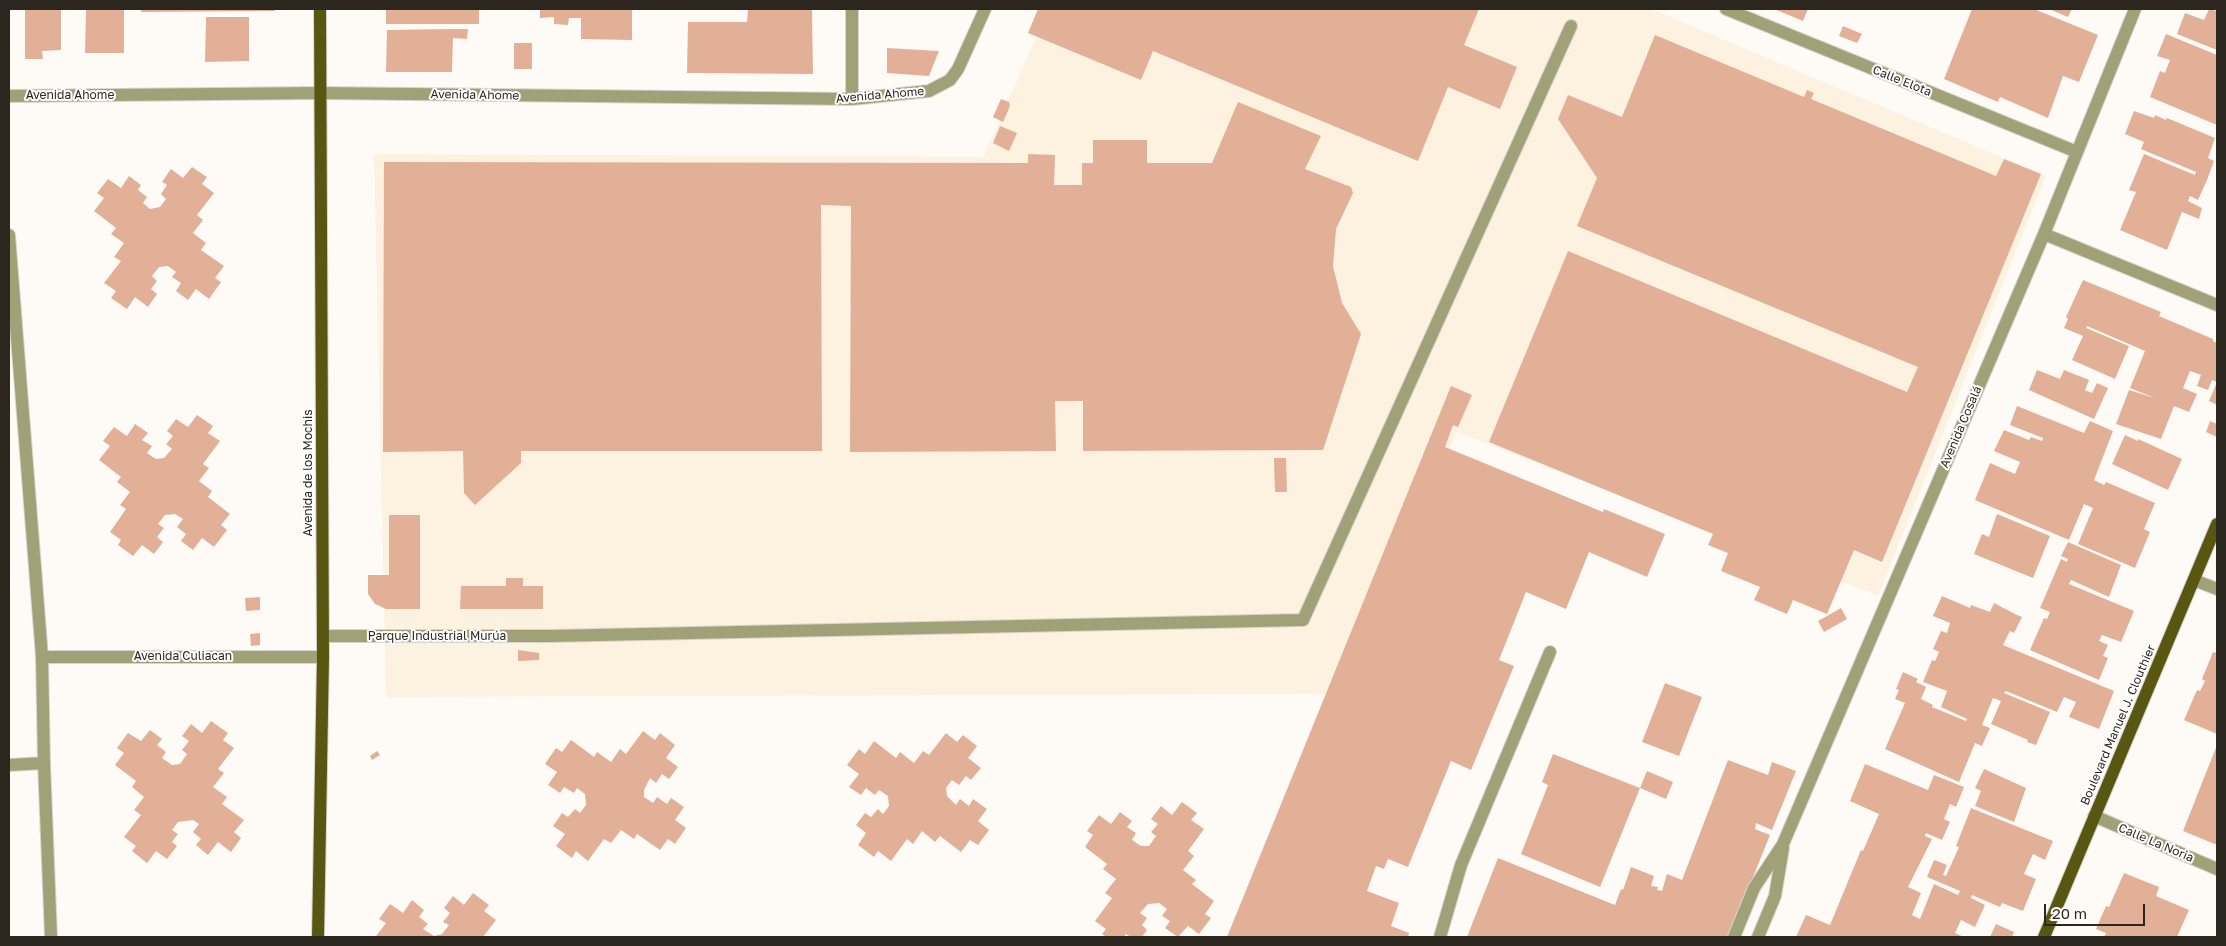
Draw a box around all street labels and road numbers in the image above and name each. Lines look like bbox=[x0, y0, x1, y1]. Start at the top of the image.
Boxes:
street label: Calle Elota bbox=[1870, 63, 1934, 99]
street label: Avenida Ahome bbox=[835, 84, 925, 106]
street label: Avenida Ahome bbox=[431, 87, 519, 103]
street label: Avenida Ahome bbox=[26, 88, 114, 102]
street label: Avenida Cosalá bbox=[1937, 384, 1985, 470]
street label: Avenida de los Mochis bbox=[301, 409, 315, 537]
street label: Parque Industrial Murúa bbox=[368, 629, 506, 643]
street label: Boulevard Manuel J. Clouthier bbox=[2078, 643, 2158, 807]
street label: Avenida Culiacan bbox=[134, 649, 232, 663]
street label: Calle La Noria bbox=[2116, 821, 2196, 865]

